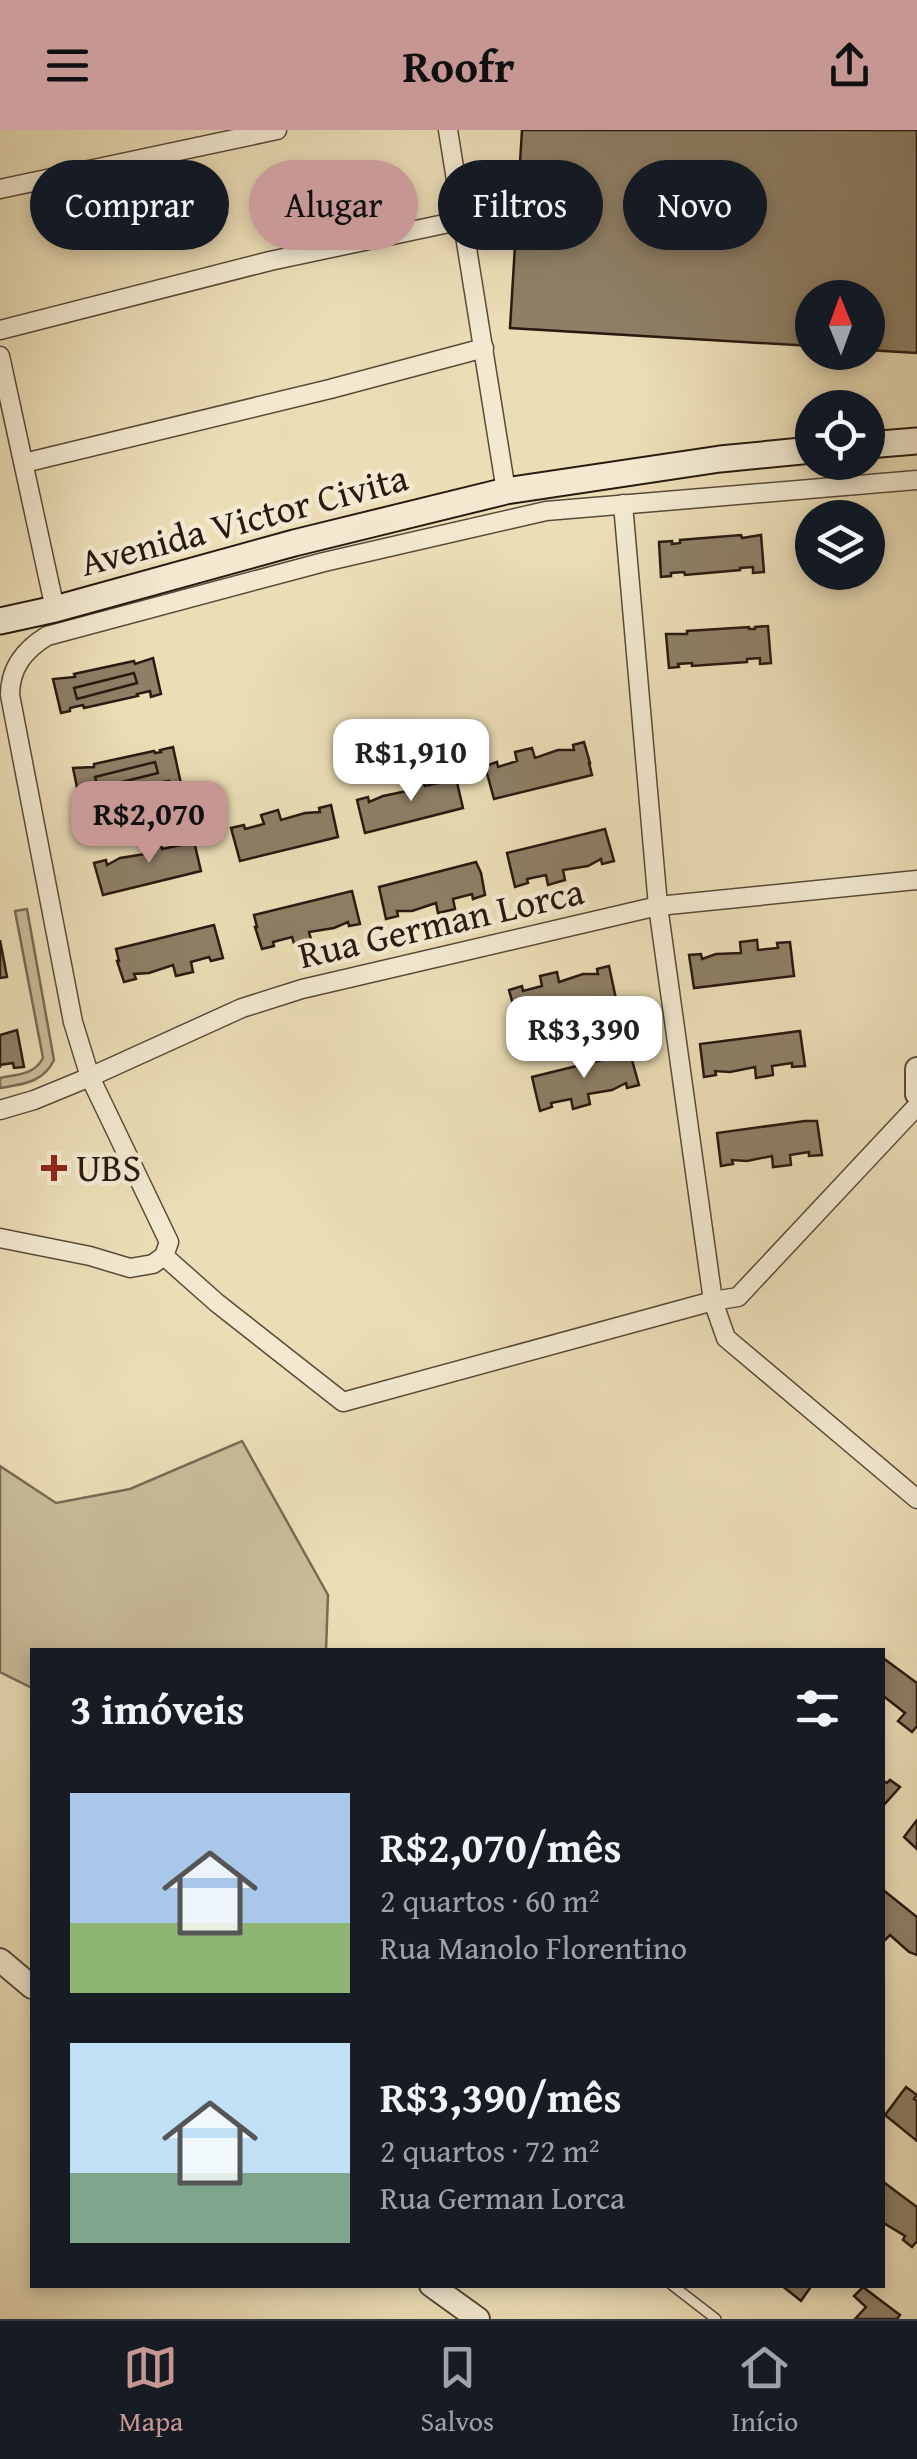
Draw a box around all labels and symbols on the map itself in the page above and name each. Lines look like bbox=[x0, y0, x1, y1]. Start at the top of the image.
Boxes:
north arrow bbox=[795, 280, 885, 370]
street label: Avenida Victor Civita bbox=[74, 448, 414, 590]
pin: R$1,910 bbox=[319, 719, 503, 804]
pin: R$2,070 bbox=[57, 781, 241, 866]
street label: Rua German Lorca bbox=[293, 862, 589, 982]
pin: R$3,390 bbox=[492, 996, 676, 1081]
place label: UBS bbox=[76, 1139, 141, 1195]
marker: UBS bbox=[41, 1155, 67, 1181]

